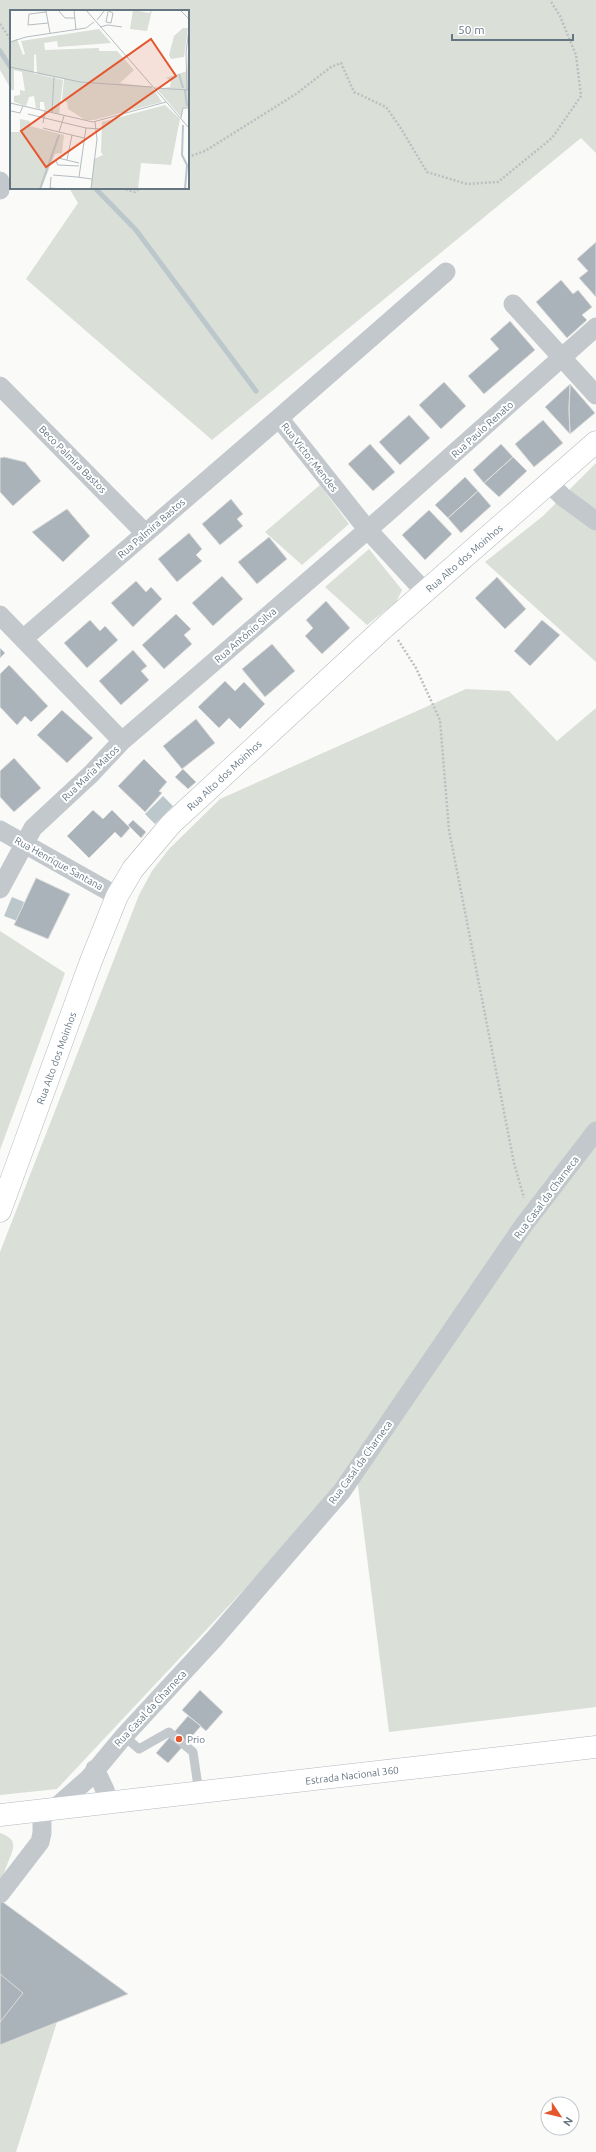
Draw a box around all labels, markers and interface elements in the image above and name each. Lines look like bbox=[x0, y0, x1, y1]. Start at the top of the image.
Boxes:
inset map bbox=[10, 10, 189, 189]
scale bar bbox=[452, 16, 573, 42]
text: 50 m bbox=[458, 23, 485, 36]
street label: Rua Paulo Renato bbox=[449, 399, 516, 460]
street label: Rua Victor Mendes bbox=[279, 421, 340, 494]
street label: Beco Palmira Bastos bbox=[37, 423, 109, 495]
street label: Rua Palmira Bastos bbox=[116, 496, 187, 560]
street label: Rua Alto dos Moinhos bbox=[424, 522, 505, 594]
street label: Rua António Silva bbox=[212, 606, 278, 665]
street label: Rua Alto dos Moinhos bbox=[185, 738, 264, 813]
street label: Rua Maria Matos bbox=[60, 743, 121, 803]
street label: Rua Henrique Santana bbox=[13, 835, 105, 892]
street label: Rua Alto dos Moinhos bbox=[35, 1011, 78, 1106]
street label: Rua Casal da Charneca bbox=[512, 1154, 581, 1241]
street label: Rua Casal da Charneca bbox=[327, 1419, 394, 1506]
street label: Rua Casal da Charneca bbox=[112, 1668, 189, 1749]
marker: Prio bbox=[174, 1734, 184, 1744]
place label: Prio bbox=[187, 1734, 205, 1745]
street label: Estrada Nacional 360 bbox=[305, 1764, 400, 1787]
north arrow bbox=[540, 2096, 580, 2136]
text: N bbox=[561, 2115, 575, 2129]

